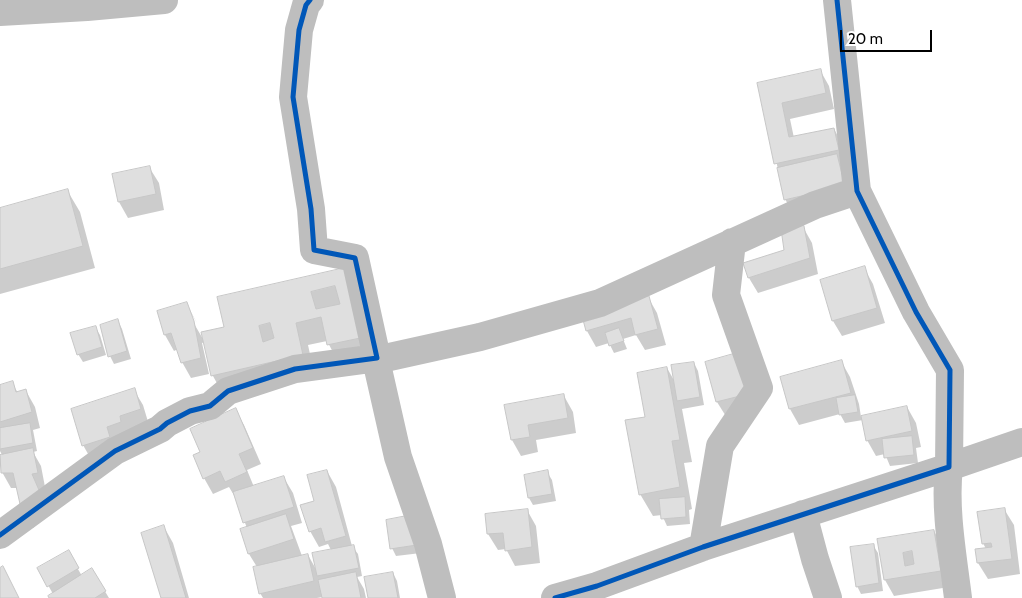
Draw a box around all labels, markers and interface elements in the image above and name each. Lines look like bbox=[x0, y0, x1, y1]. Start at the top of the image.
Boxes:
scale bar bbox=[842, 20, 934, 52]
text: 20 m bbox=[848, 30, 883, 48]

